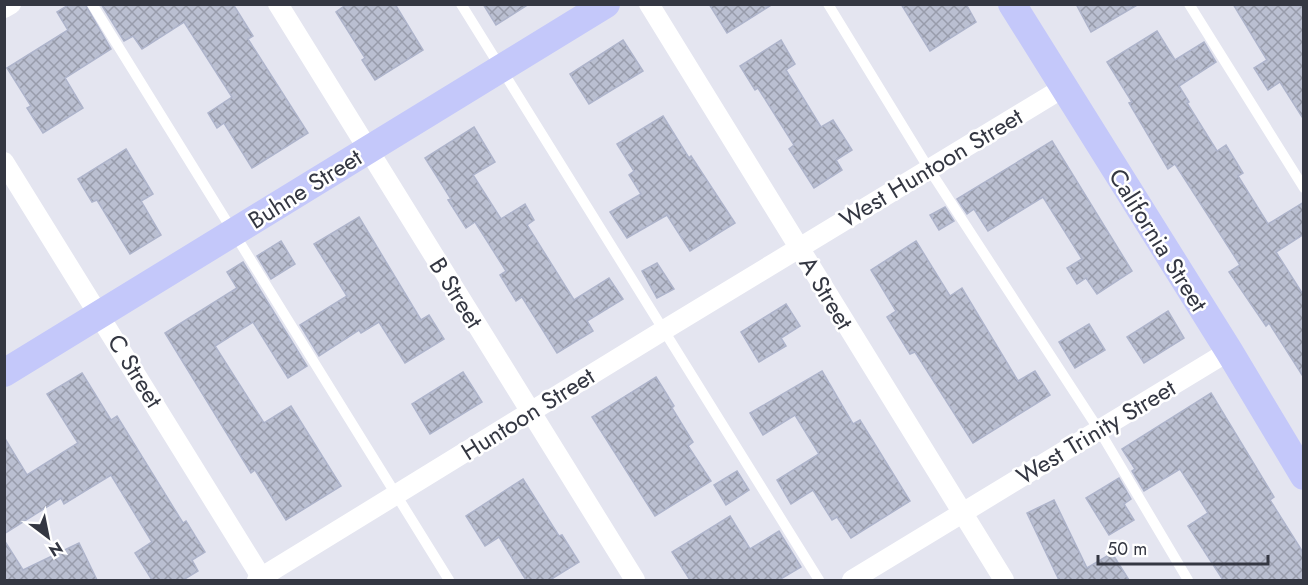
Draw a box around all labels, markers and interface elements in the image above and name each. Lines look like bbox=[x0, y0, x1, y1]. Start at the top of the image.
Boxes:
street label: West Huntoon Street bbox=[832, 99, 1029, 236]
street label: Buhne Street bbox=[241, 140, 368, 237]
street label: California Street bbox=[1100, 161, 1217, 318]
street label: A Street bbox=[791, 249, 862, 336]
street label: B Street bbox=[421, 250, 492, 335]
street label: C Street bbox=[99, 327, 172, 415]
street label: Huntoon Street bbox=[454, 358, 601, 469]
street label: West Trinity Street bbox=[1010, 370, 1182, 493]
north arrow bbox=[18, 507, 78, 567]
scale bar bbox=[1098, 528, 1268, 566]
text: N bbox=[44, 536, 67, 562]
text: 50 m bbox=[1107, 536, 1147, 562]

